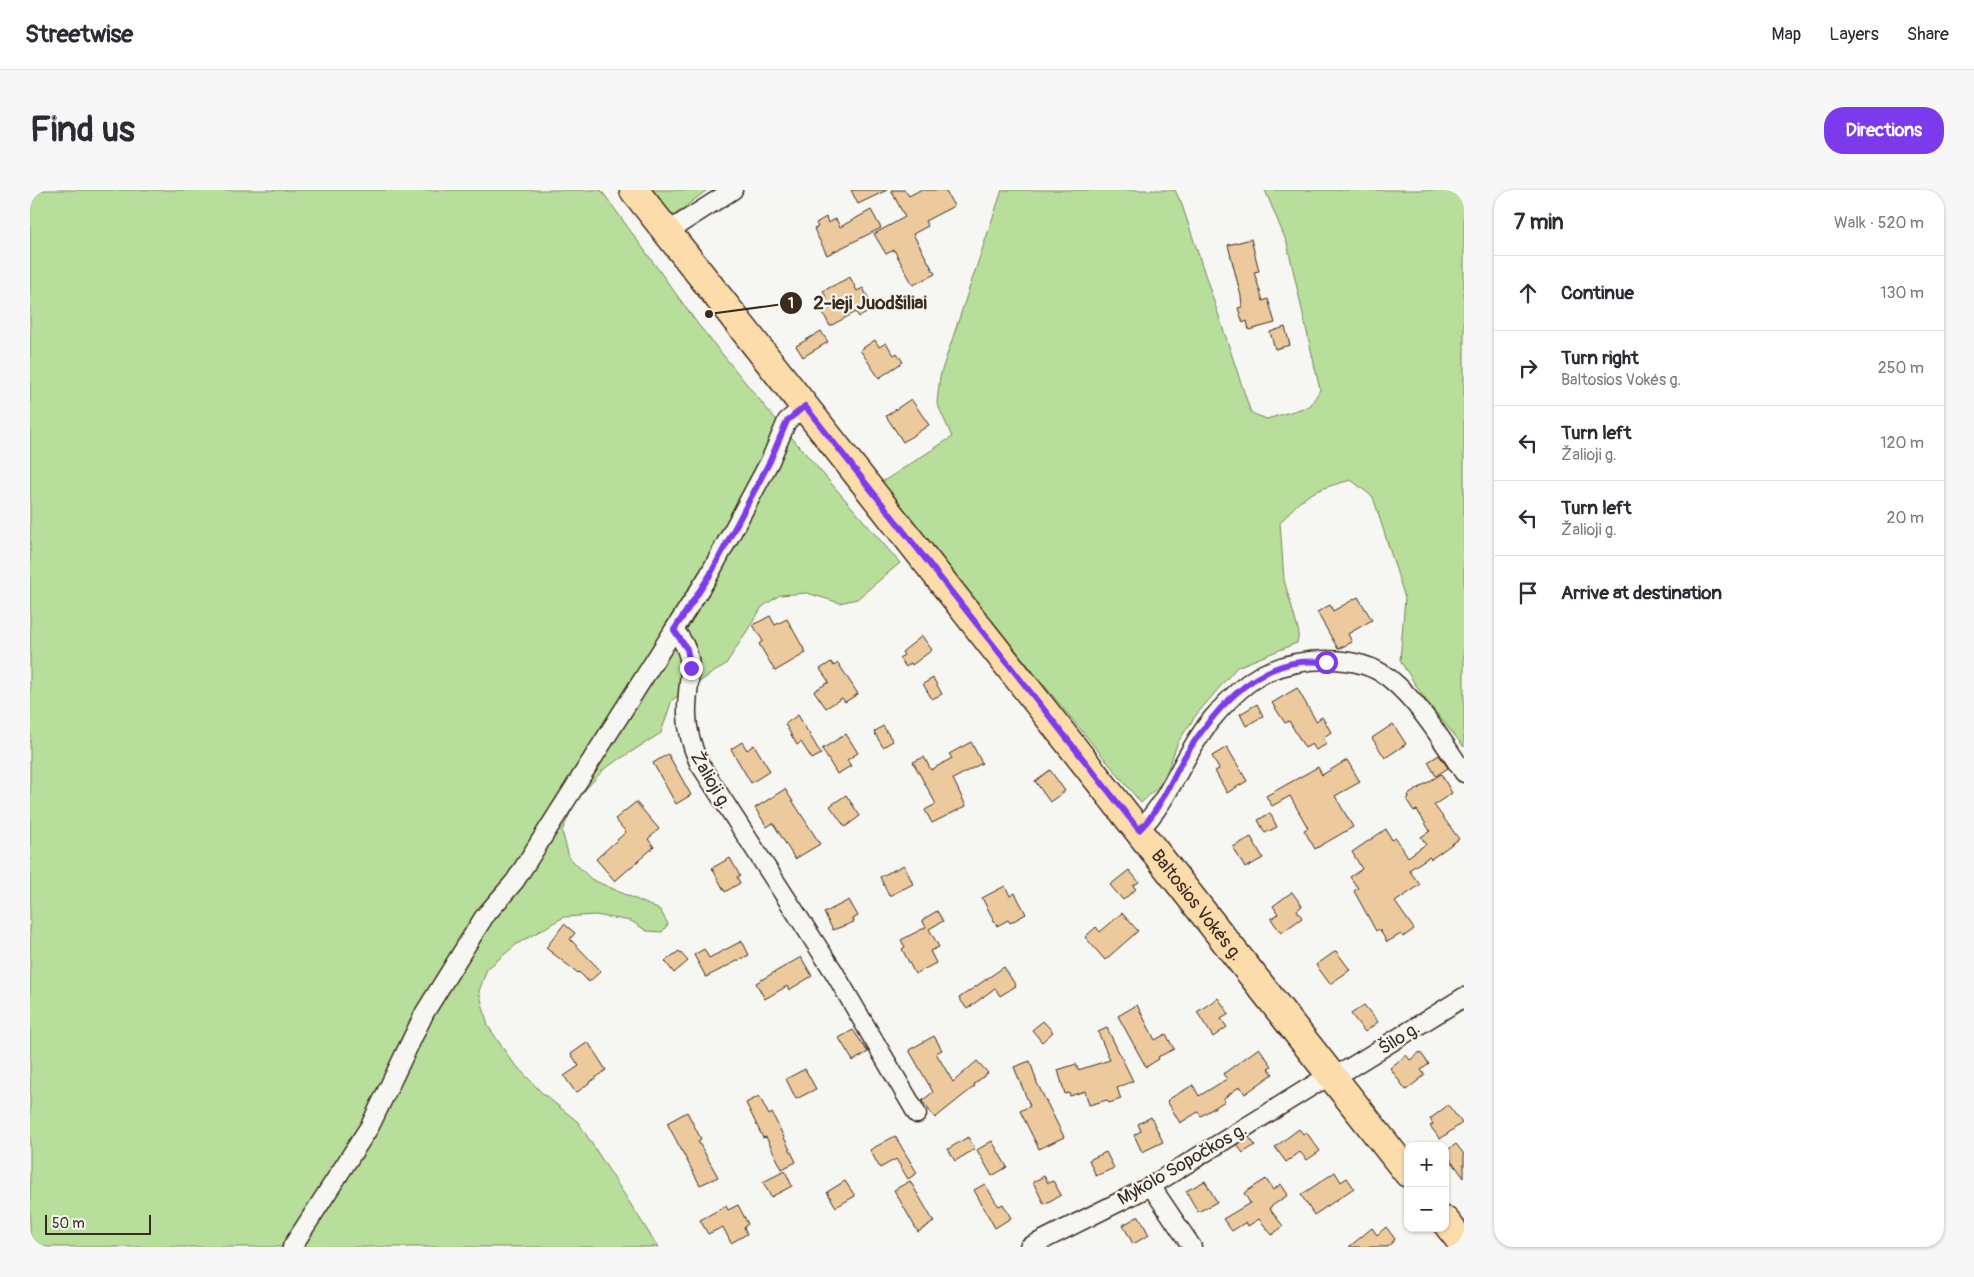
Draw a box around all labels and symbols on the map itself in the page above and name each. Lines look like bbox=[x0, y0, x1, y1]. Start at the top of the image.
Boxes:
callout: 2-ieji Juodšiliai bbox=[778, 286, 937, 320]
text: 2-ieji Juodšiliai bbox=[813, 291, 927, 315]
text: 1 bbox=[788, 294, 794, 313]
route start bbox=[1315, 651, 1338, 674]
route end bbox=[680, 657, 703, 680]
street label: Žalioji g. bbox=[685, 747, 736, 813]
street label: Baltosios Vokės g. bbox=[1146, 845, 1247, 966]
street label: Šilo g. bbox=[1374, 1016, 1424, 1060]
street label: Mykolo Sopočkos g. bbox=[1113, 1118, 1251, 1211]
scale bar bbox=[45, 1212, 151, 1235]

